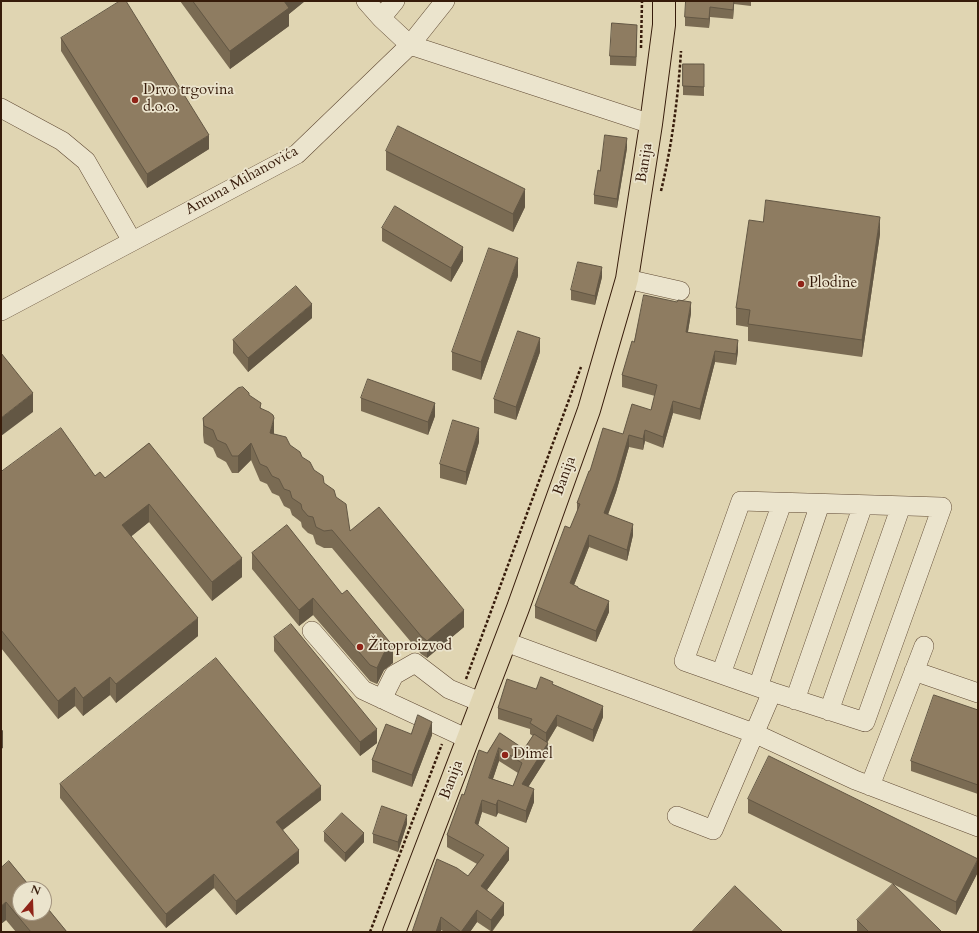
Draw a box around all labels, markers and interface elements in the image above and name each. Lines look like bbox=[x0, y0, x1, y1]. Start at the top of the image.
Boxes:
place label: Drvo trgovina d.o.o. bbox=[143, 82, 234, 117]
marker: Drvo trgovina d.o.o. bbox=[130, 95, 140, 105]
street label: Banija bbox=[633, 142, 657, 184]
street label: Antuna Mihanovića bbox=[183, 143, 301, 219]
place label: Plodine bbox=[809, 275, 857, 293]
marker: Plodine bbox=[796, 279, 806, 289]
street label: Banija bbox=[550, 454, 580, 498]
place label: Žitoproizvod bbox=[368, 638, 452, 656]
marker: Žitoproizvod bbox=[355, 642, 365, 652]
place label: Dimel bbox=[513, 746, 553, 764]
marker: Dimel bbox=[500, 750, 510, 760]
street label: Banija bbox=[436, 758, 468, 802]
north arrow bbox=[12, 881, 52, 921]
text: N bbox=[29, 881, 43, 899]

